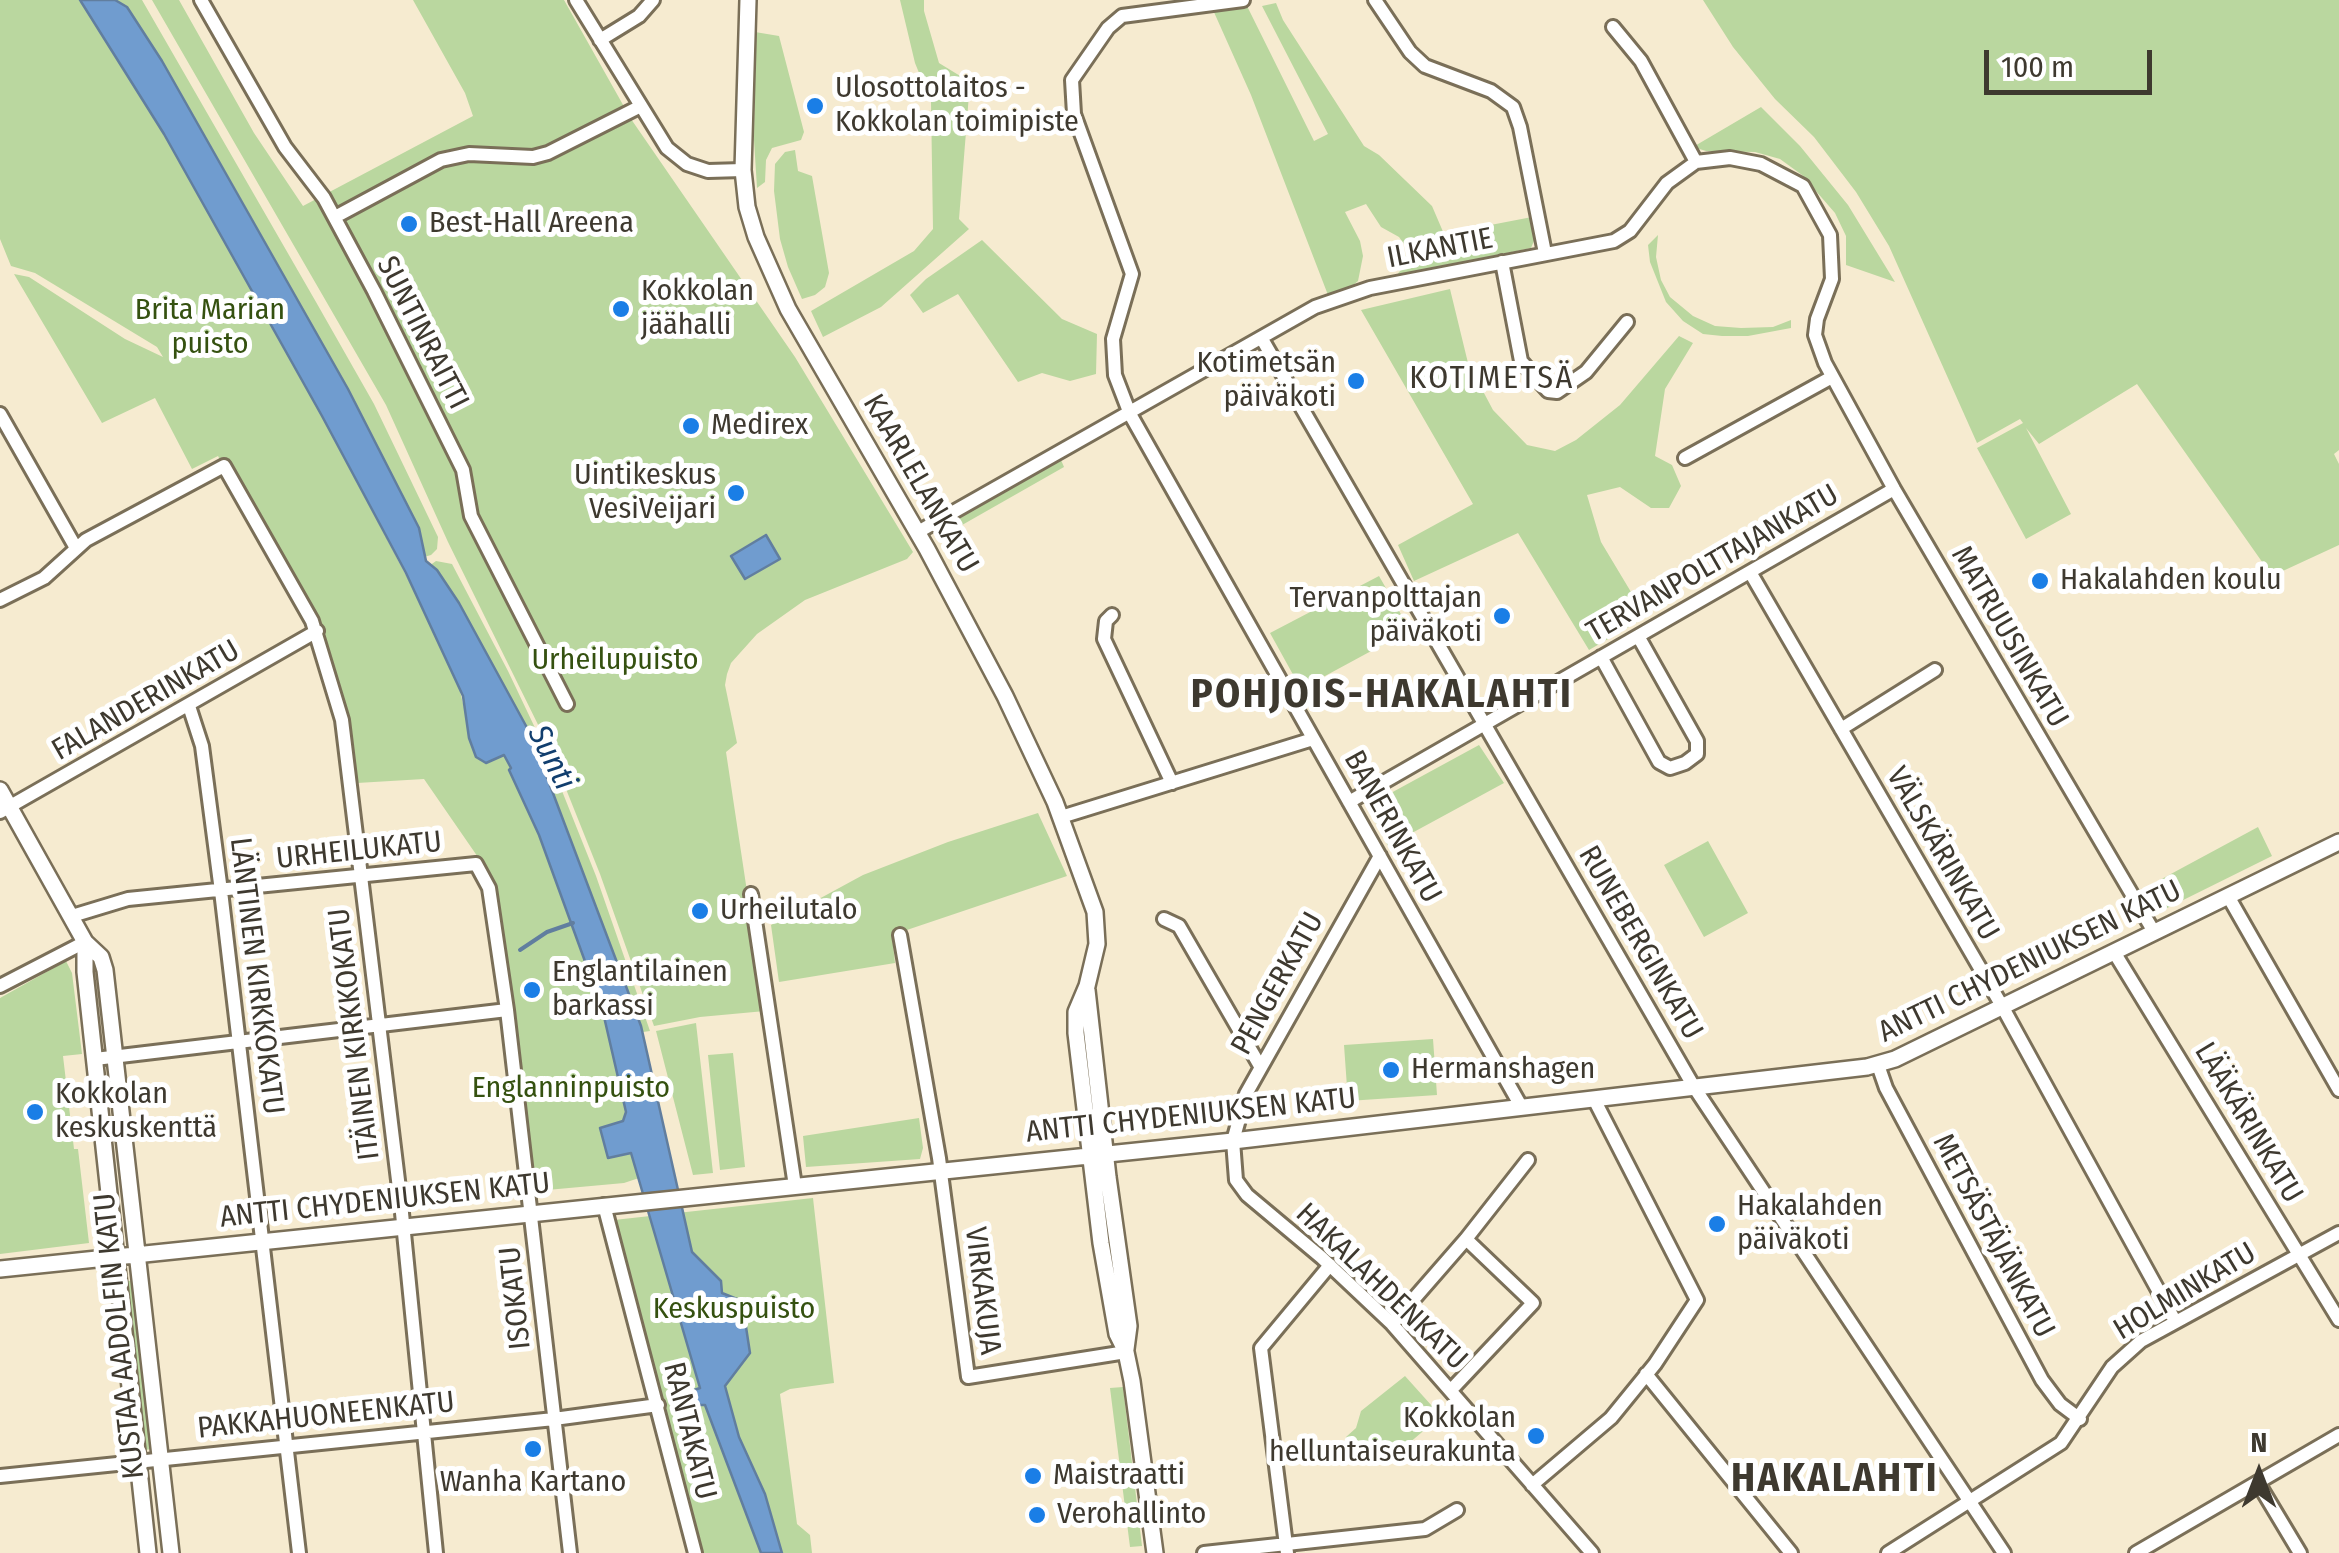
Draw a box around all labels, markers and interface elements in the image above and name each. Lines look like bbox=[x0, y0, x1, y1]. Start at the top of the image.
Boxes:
scale bar bbox=[1989, 30, 2156, 92]
text: 100 m bbox=[2001, 49, 2074, 85]
place label: Ulosottolaitos - Kokkolan toimipiste bbox=[835, 71, 1079, 142]
marker: Ulosottolaitos - Kokkolan toimipiste bbox=[804, 95, 826, 117]
place label: Best‑Hall Areena bbox=[429, 206, 634, 242]
marker: Best‑Hall Areena bbox=[398, 213, 420, 235]
street label: ILKANTIE bbox=[1384, 221, 1496, 277]
street label: SUNTINRAITTI bbox=[368, 251, 476, 415]
place label: Kokkolan jäähalli bbox=[641, 274, 754, 344]
park label: Brita Marian puisto bbox=[135, 293, 285, 364]
marker: Kokkolan jäähalli bbox=[610, 298, 632, 320]
place label: Kotimetsän päiväkoti bbox=[1197, 346, 1336, 416]
district label: KOTIMETSÄ bbox=[1409, 360, 1575, 398]
marker: Kotimetsän päiväkoti bbox=[1345, 370, 1367, 392]
street label: KAARLELANKATU bbox=[854, 388, 986, 580]
place label: Medirex bbox=[711, 408, 808, 444]
marker: Medirex bbox=[680, 415, 702, 437]
place label: Uintikeskus VesiVeijari bbox=[574, 458, 716, 528]
street label: TERVANPOLTTAJANKATU bbox=[1581, 477, 1845, 651]
marker: Uintikeskus VesiVeijari bbox=[725, 482, 747, 504]
street label: MATRUUSINKATU bbox=[1943, 540, 2075, 734]
place label: Hakalahden koulu bbox=[2060, 563, 2282, 599]
marker: Hakalahden koulu bbox=[2029, 570, 2051, 592]
place label: Tervanpolttajan päiväkoti bbox=[1289, 581, 1482, 652]
marker: Tervanpolttajan päiväkoti bbox=[1491, 605, 1513, 627]
street label: FALANDERINKATU bbox=[46, 633, 246, 769]
park label: Urheilupuisto bbox=[531, 643, 699, 679]
district label: POHJOIS-HAKALAHTI bbox=[1191, 672, 1573, 720]
water label: Sunti bbox=[519, 719, 583, 797]
street label: BANERINKATU bbox=[1335, 745, 1449, 909]
street label: VÄLSKÄRINKATU bbox=[1878, 761, 2006, 947]
street label: URHEILUKATU bbox=[275, 824, 443, 878]
street label: LÄNTINEN KIRKKOKATU bbox=[221, 836, 291, 1116]
street label: RUNEBERGINKATU bbox=[1570, 840, 1710, 1046]
street label: ANTTI CHYDENIUKSEN KATU bbox=[1873, 873, 2187, 1051]
place label: Urheilutalo bbox=[720, 893, 857, 929]
marker: Urheilutalo bbox=[689, 900, 711, 922]
street label: ITÄINEN KIRKKOKATU bbox=[322, 906, 388, 1162]
street label: PENGERKATU bbox=[1224, 907, 1332, 1061]
place label: Englantilainen barkassi bbox=[552, 955, 728, 1026]
marker: Englantilainen barkassi bbox=[521, 979, 543, 1001]
street label: LÄÄKÄRINKATU bbox=[2186, 1036, 2310, 1210]
place label: Hermanshagen bbox=[1411, 1052, 1595, 1088]
marker: Hermanshagen bbox=[1380, 1059, 1402, 1081]
park label: Englanninpuisto bbox=[472, 1071, 670, 1107]
place label: Kokkolan keskuskenttä bbox=[55, 1077, 217, 1148]
street label: ANTTI CHYDENIUKSEN KATU bbox=[1024, 1081, 1358, 1151]
marker: Kokkolan keskuskenttä bbox=[24, 1101, 46, 1123]
street label: METSÄSTÄJÄNKATU bbox=[1924, 1128, 2062, 1344]
street label: ANTTI CHYDENIUKSEN KATU bbox=[218, 1166, 552, 1236]
place label: Hakalahden päiväkoti bbox=[1737, 1189, 1883, 1260]
street label: KUSTAA AADOLFIN KATU bbox=[87, 1191, 153, 1481]
street label: HAKALAHDENKATU bbox=[1288, 1196, 1474, 1378]
marker: Hakalahden päiväkoti bbox=[1706, 1213, 1728, 1235]
street label: VIRKAKUJA bbox=[956, 1225, 1008, 1357]
street label: HOLMINKATU bbox=[2108, 1236, 2262, 1348]
street label: ISOKATU bbox=[493, 1245, 539, 1351]
park label: Keskuspuisto bbox=[653, 1292, 815, 1328]
street label: RANTAKATU bbox=[655, 1359, 723, 1503]
street label: PAKKAHUONEENKATU bbox=[196, 1385, 456, 1447]
place label: Kokkolan helluntaiseurakunta bbox=[1269, 1401, 1516, 1472]
north arrow bbox=[2209, 1423, 2309, 1523]
marker: Kokkolan helluntaiseurakunta bbox=[1525, 1425, 1547, 1447]
text: N bbox=[2251, 1426, 2267, 1459]
marker: Wanha Kartano bbox=[522, 1438, 544, 1460]
district label: HAKALAHTI bbox=[1731, 1456, 1939, 1504]
place label: Maistraatti bbox=[1053, 1458, 1185, 1494]
place label: Wanha Kartano bbox=[440, 1465, 626, 1501]
marker: Maistraatti bbox=[1022, 1465, 1044, 1487]
place label: Verohallinto bbox=[1057, 1497, 1206, 1533]
marker: Verohallinto bbox=[1026, 1504, 1048, 1526]

